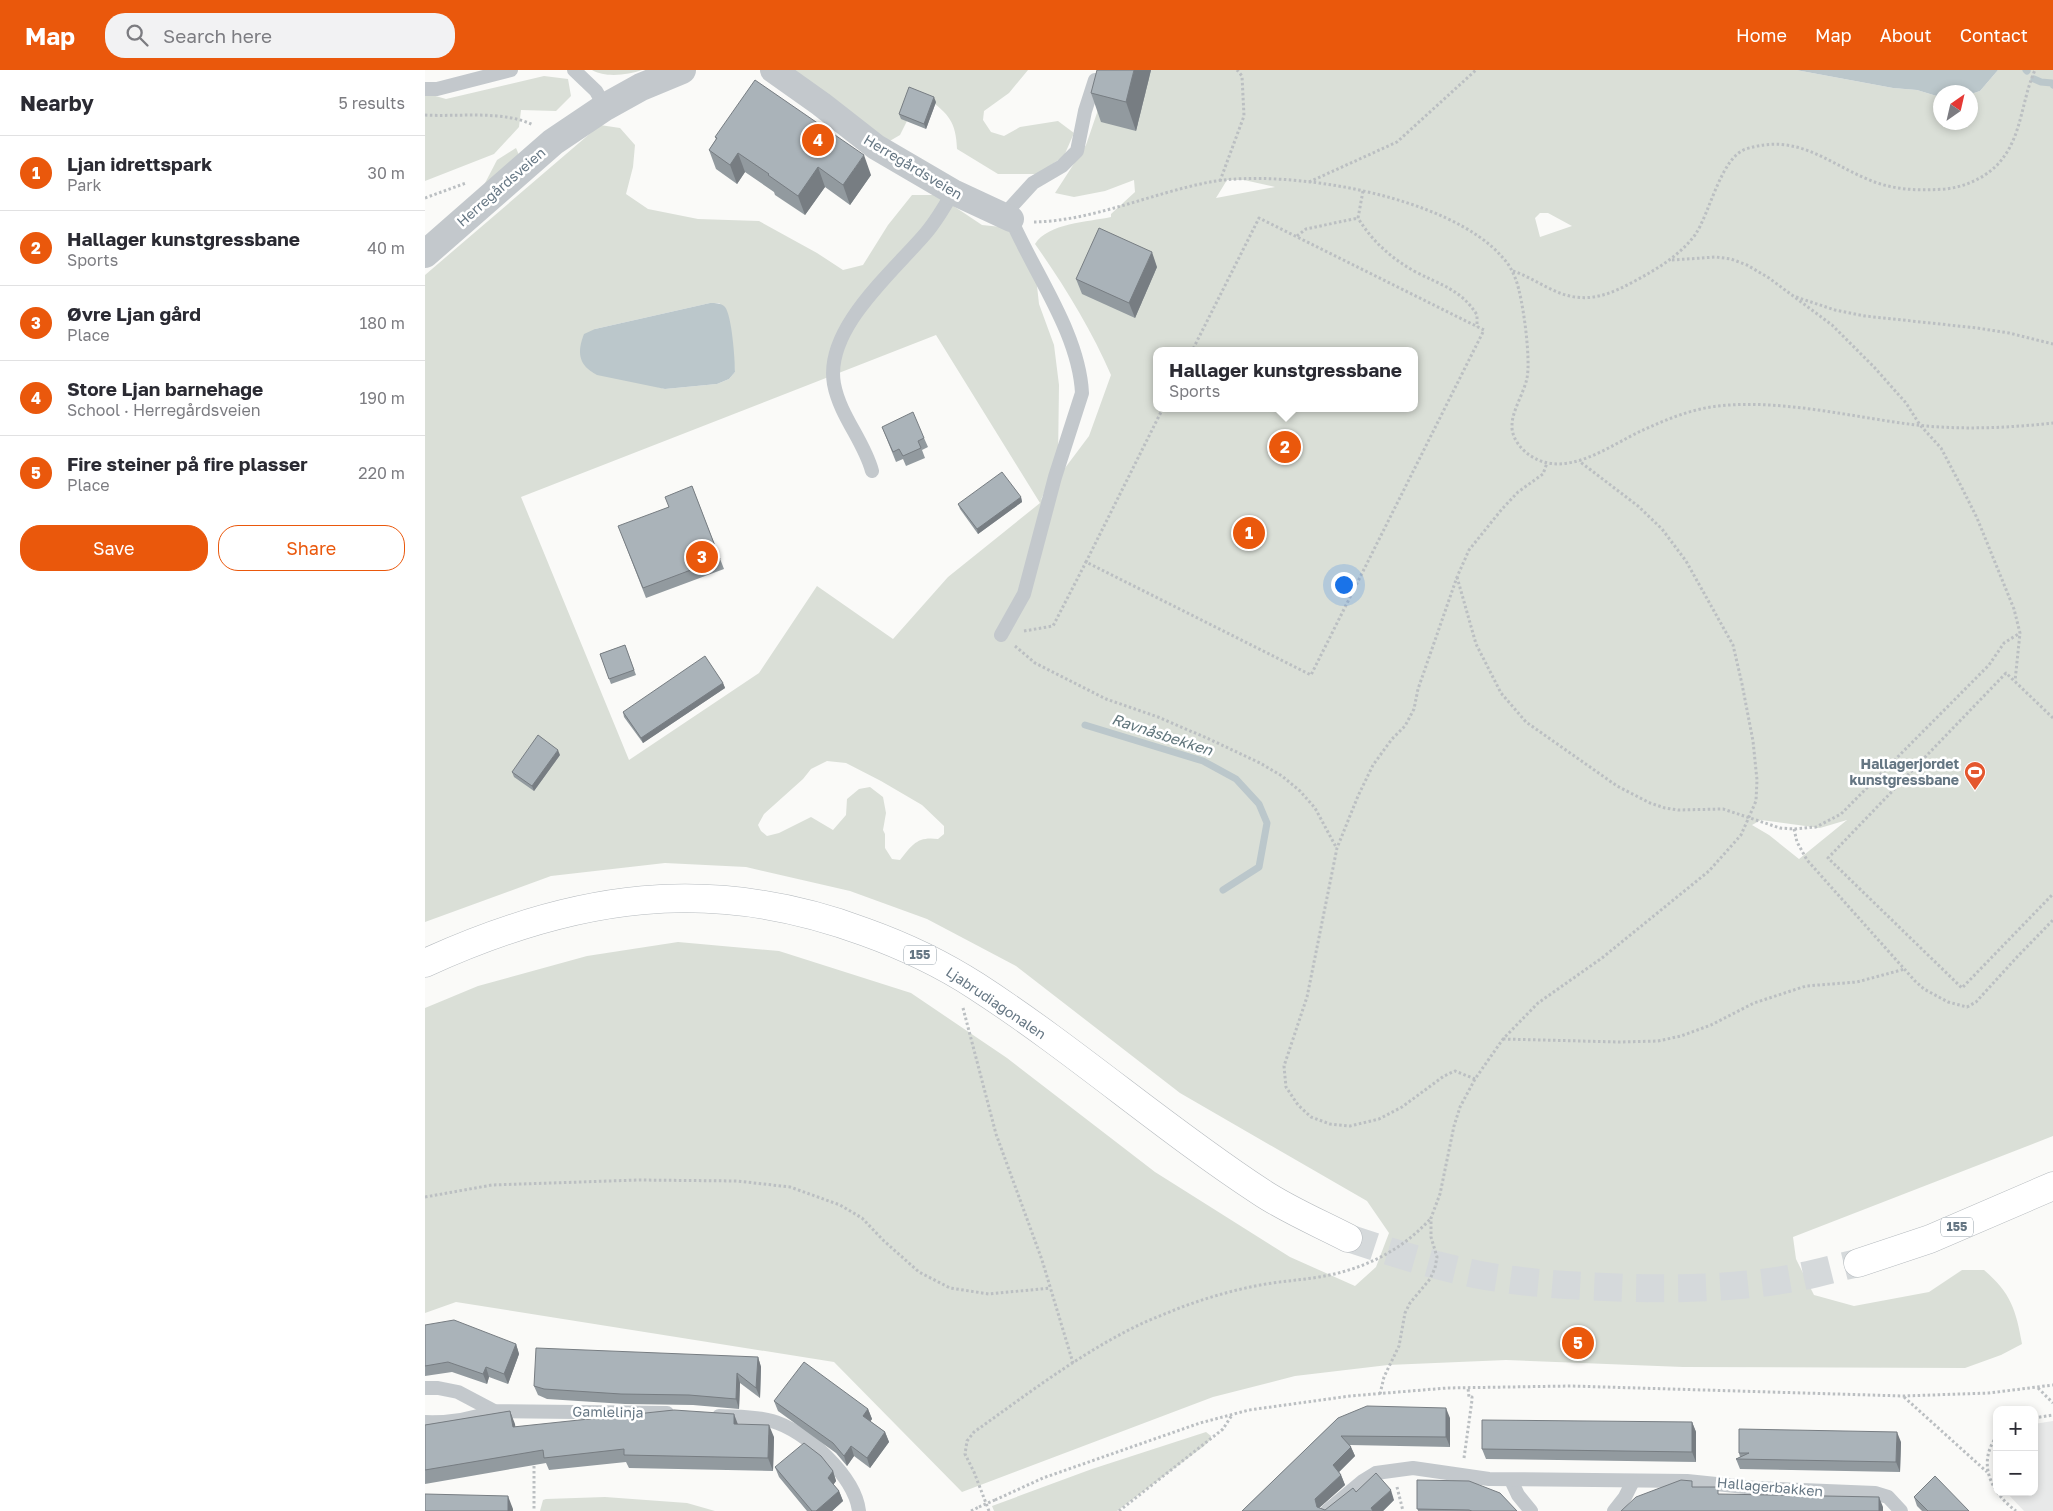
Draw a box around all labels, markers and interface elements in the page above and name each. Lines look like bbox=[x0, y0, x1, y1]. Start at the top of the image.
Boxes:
search box bbox=[105, 13, 455, 58]
text: Map bbox=[25, 21, 75, 50]
icon: search bbox=[123, 21, 151, 49]
text: Search here bbox=[163, 24, 272, 47]
text: Home bbox=[1736, 24, 1787, 46]
text: Map bbox=[1815, 24, 1852, 46]
text: About bbox=[1880, 24, 1932, 46]
text: Contact bbox=[1960, 24, 2028, 46]
north arrow bbox=[1933, 85, 1978, 130]
text: Nearby bbox=[20, 90, 94, 116]
text: 5 results bbox=[339, 93, 405, 113]
pin: 4 bbox=[802, 121, 834, 159]
street label: Herregårdsveien bbox=[861, 131, 966, 203]
street label: Herregårdsveien bbox=[453, 144, 548, 230]
text: Ljan idrettspark bbox=[67, 152, 212, 175]
text: 1 bbox=[32, 163, 40, 183]
text: 30 m bbox=[368, 163, 405, 183]
text: Park bbox=[67, 175, 102, 195]
text: Hallager kunstgressbane bbox=[67, 227, 300, 250]
text: 2 bbox=[31, 238, 41, 258]
text: 40 m bbox=[367, 238, 405, 258]
text: Sports bbox=[67, 250, 118, 270]
text: Øvre Ljan gård bbox=[67, 302, 201, 325]
text: 3 bbox=[31, 313, 41, 333]
text: 180 m bbox=[359, 313, 405, 333]
text: Place bbox=[67, 325, 110, 345]
popup bbox=[1153, 347, 1418, 412]
text: Hallager kunstgressbane bbox=[1169, 358, 1402, 381]
text: Store Ljan barnehage bbox=[67, 377, 263, 400]
text: Sports bbox=[1169, 381, 1220, 401]
text: 4 bbox=[31, 388, 41, 408]
text: 190 m bbox=[359, 388, 405, 408]
text: School · Herregårdsveien bbox=[67, 400, 261, 420]
pin: 2 bbox=[1269, 428, 1301, 466]
text: Fire steiner på fire plasser bbox=[67, 452, 308, 475]
text: 5 bbox=[31, 463, 41, 483]
text: 220 m bbox=[358, 463, 405, 483]
text: Place bbox=[67, 475, 110, 495]
pin: 1 bbox=[1233, 514, 1265, 552]
button: Save bbox=[20, 525, 208, 571]
button: Share bbox=[218, 525, 405, 571]
pin: 3 bbox=[686, 538, 718, 576]
your location bbox=[1331, 572, 1357, 598]
water label: Ravnåsbekken bbox=[1110, 709, 1216, 759]
place label: Hallagerjordet kunstgressbane bbox=[1849, 755, 1959, 788]
sports icon: Hallagerjordet kunstgressbane bbox=[1963, 760, 1987, 791]
road number: 155 bbox=[904, 946, 936, 964]
street label: Ljabrudiagonalen bbox=[943, 963, 1050, 1042]
road number: 155 bbox=[1941, 1218, 1973, 1236]
pin: 5 bbox=[1562, 1324, 1594, 1362]
street label: Gamlelinja bbox=[572, 1402, 644, 1421]
map controls bbox=[1993, 1406, 2038, 1496]
button: + bbox=[1993, 1406, 2038, 1451]
button: − bbox=[1993, 1451, 2038, 1496]
street label: Hallagerbakken bbox=[1716, 1473, 1824, 1500]

